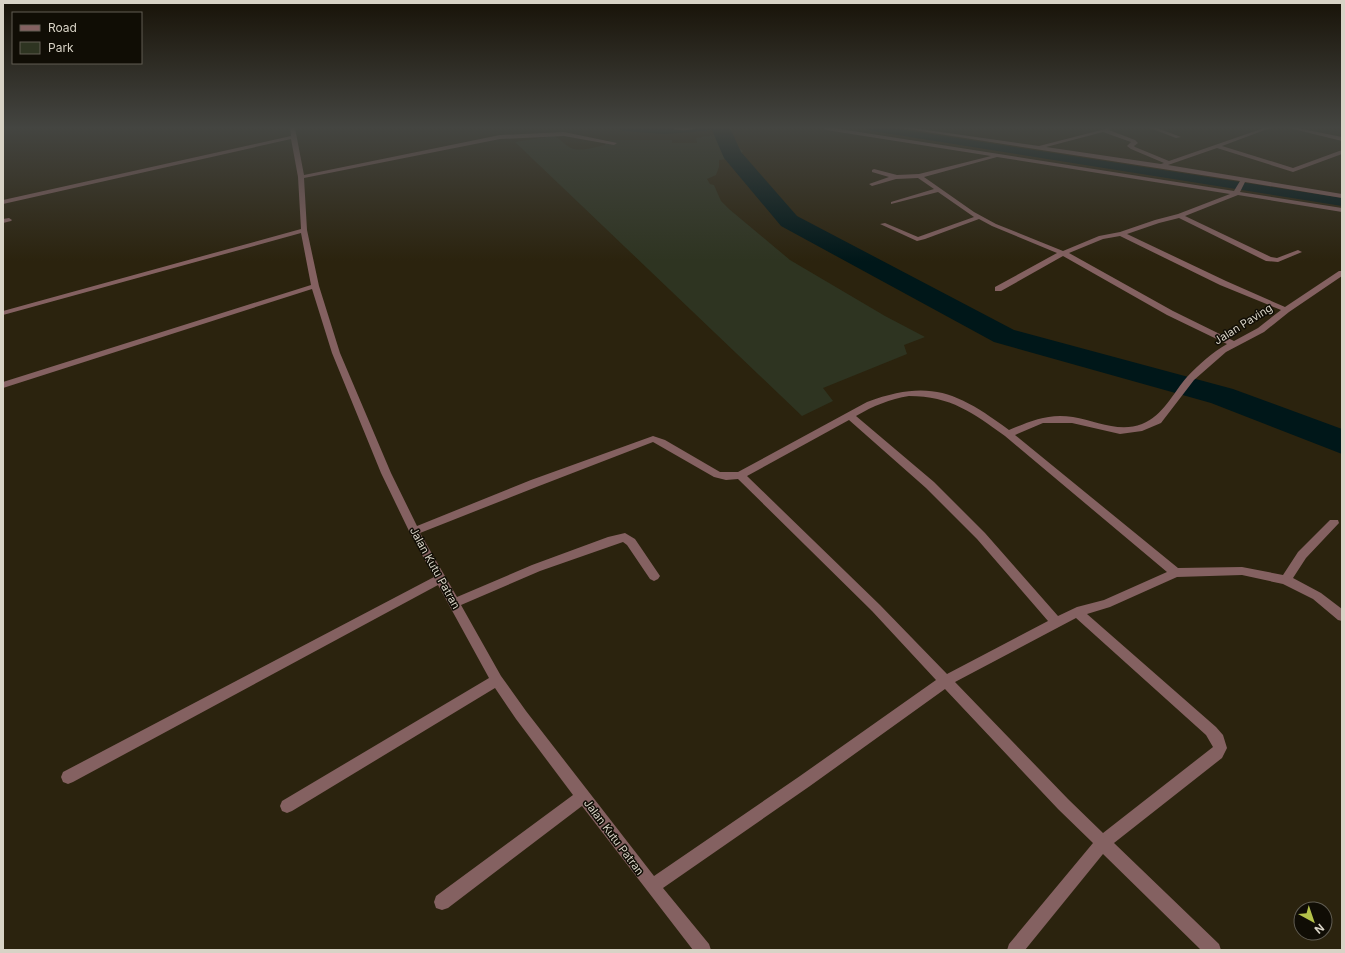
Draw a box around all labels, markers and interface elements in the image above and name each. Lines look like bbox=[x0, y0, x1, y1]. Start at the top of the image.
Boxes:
legend bbox=[12, 12, 142, 64]
text: Road bbox=[48, 20, 77, 35]
text: Park bbox=[48, 40, 74, 55]
street label: Jalan Paving bbox=[1211, 301, 1275, 347]
street label: Jalan Kutu Patran bbox=[407, 525, 463, 611]
street label: Jalan Kutu Patran bbox=[581, 796, 647, 878]
north arrow bbox=[1293, 901, 1333, 941]
text: N bbox=[1312, 921, 1327, 937]

